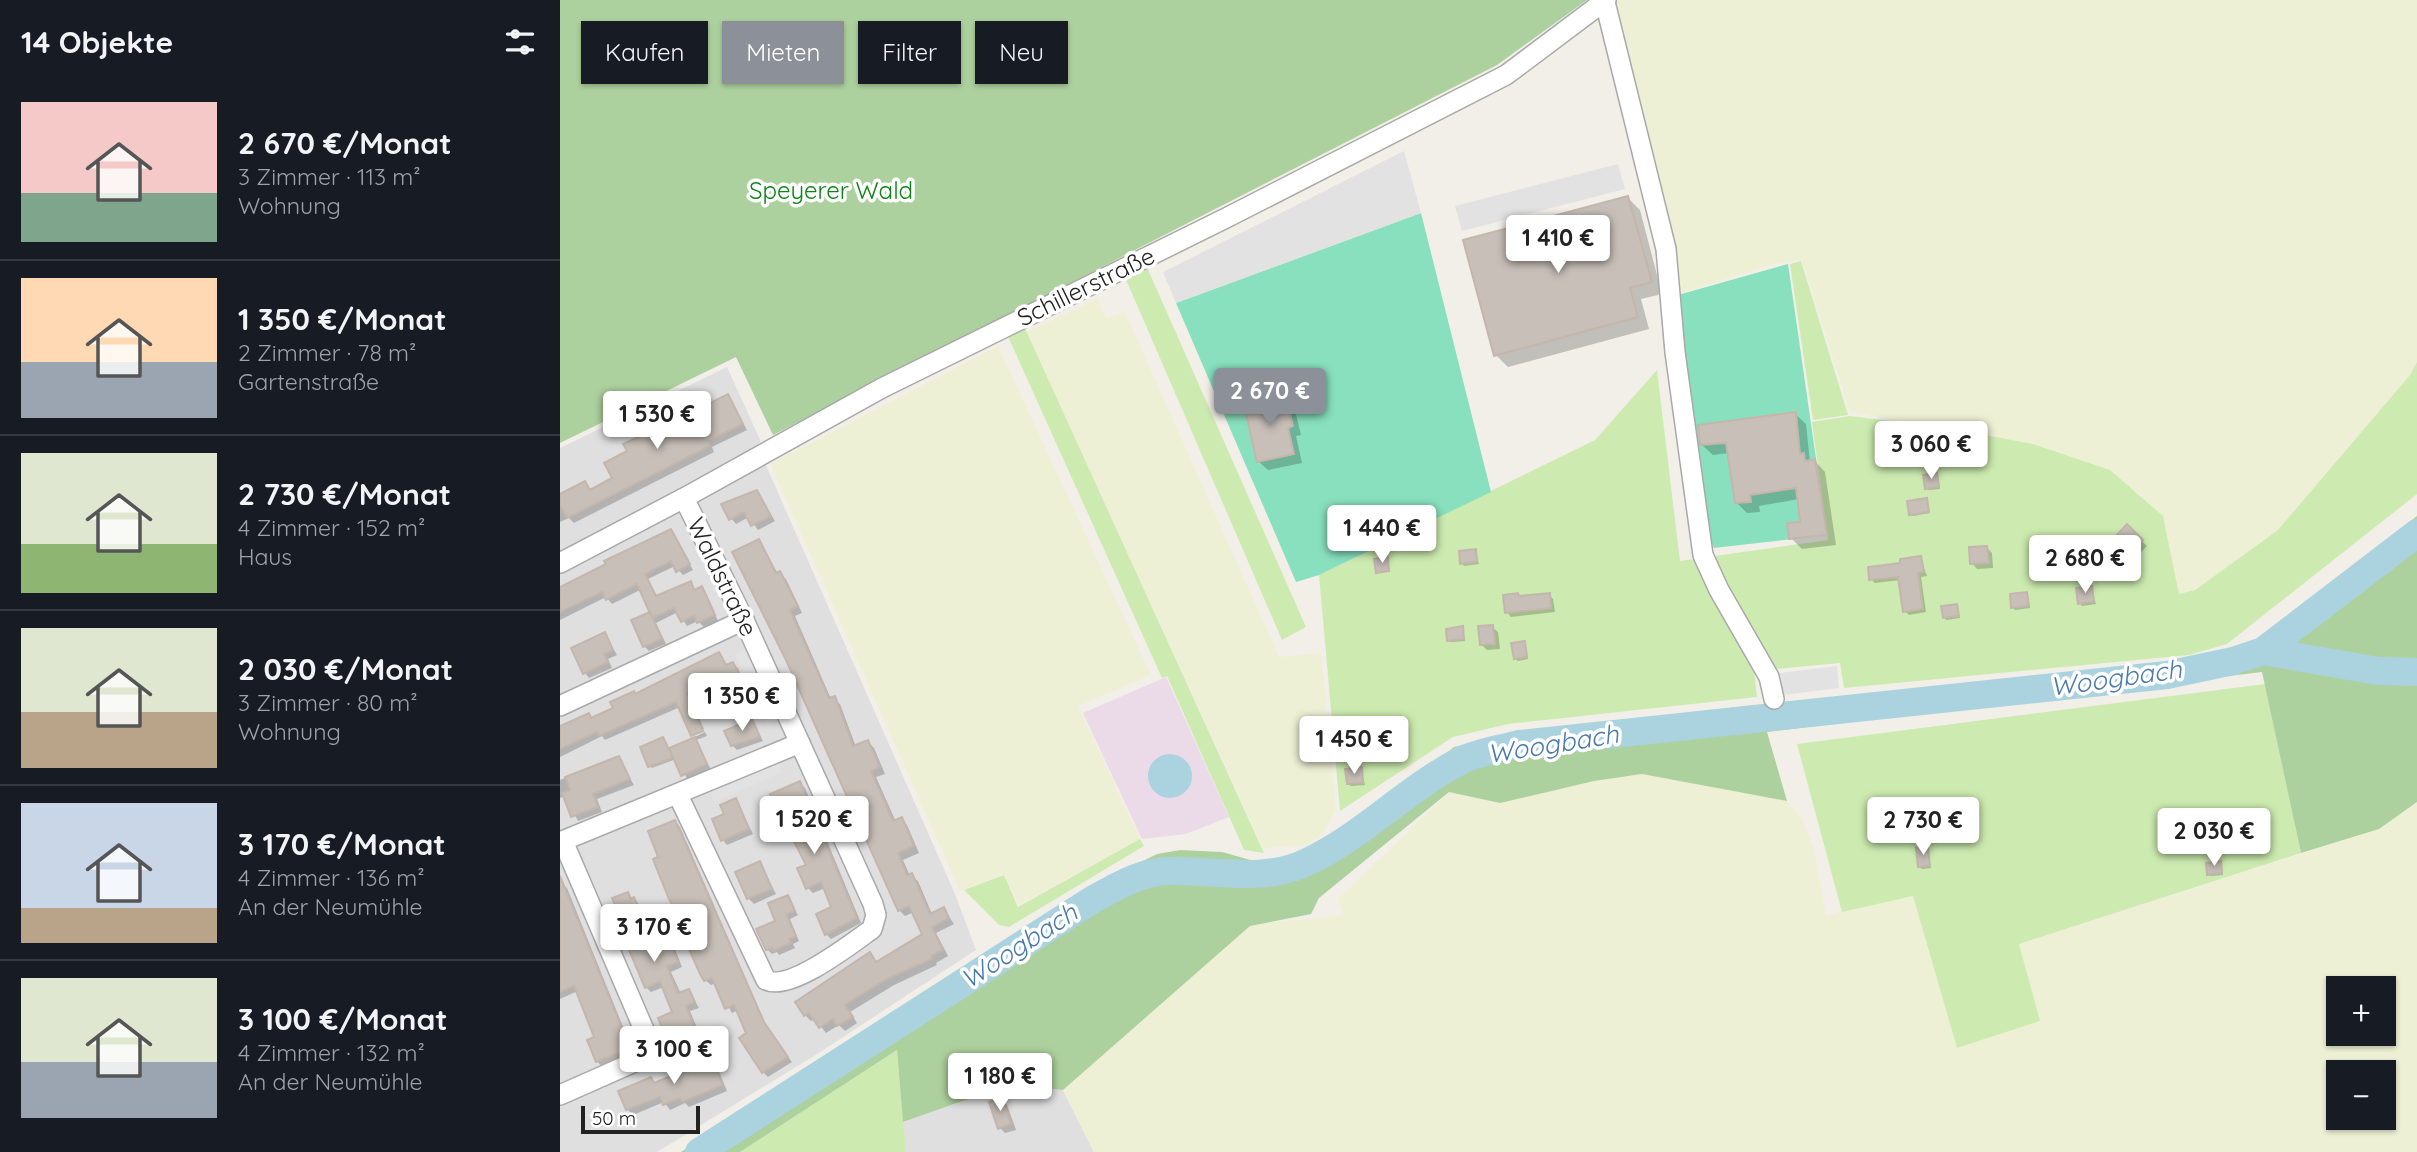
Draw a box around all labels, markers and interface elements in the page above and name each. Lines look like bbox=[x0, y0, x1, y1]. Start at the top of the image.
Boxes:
chip: Kaufen bbox=[581, 21, 708, 84]
chip: Mieten bbox=[722, 21, 844, 84]
chip: Filter bbox=[858, 21, 961, 84]
chip: Neu bbox=[975, 21, 1068, 84]
text: 14 Objekte bbox=[21, 23, 173, 61]
icon: filters bbox=[501, 23, 539, 61]
text: 2 670 €/Monat bbox=[238, 124, 451, 162]
icon: home bbox=[77, 130, 161, 214]
text: 3 Zimmer · 113 m² bbox=[238, 162, 421, 191]
park label: Speyerer Wald bbox=[749, 175, 913, 205]
text: Wohnung bbox=[238, 191, 341, 220]
pin: 1 410 € bbox=[1493, 216, 1623, 275]
text: 1 410 € bbox=[1522, 223, 1594, 252]
street label: Schillerstraße bbox=[1012, 240, 1159, 332]
text: 1 350 €/Monat bbox=[238, 300, 446, 338]
icon: home bbox=[77, 306, 161, 390]
text: 2 Zimmer · 78 m² bbox=[238, 338, 416, 367]
text: Gartenstraße bbox=[238, 367, 379, 396]
pin: 2 670 € bbox=[1205, 368, 1335, 428]
text: 2 670 € bbox=[1230, 376, 1310, 405]
pin: 1 530 € bbox=[592, 392, 722, 451]
text: 1 530 € bbox=[619, 399, 695, 428]
pin: 3 060 € bbox=[1866, 421, 1996, 481]
text: 3 060 € bbox=[1891, 429, 1971, 458]
text: 2 730 €/Monat bbox=[238, 475, 451, 513]
icon: home bbox=[77, 481, 161, 565]
pin: 1 440 € bbox=[1317, 505, 1447, 565]
street label: Waldstraße bbox=[681, 512, 765, 641]
text: 4 Zimmer · 152 m² bbox=[238, 513, 425, 542]
text: 1 440 € bbox=[1343, 513, 1421, 542]
pin: 2 680 € bbox=[2020, 536, 2150, 595]
text: Haus bbox=[238, 542, 292, 571]
text: 2 680 € bbox=[2045, 543, 2125, 572]
text: 2 030 €/Monat bbox=[238, 650, 453, 688]
water label: Woogbach bbox=[2048, 652, 2185, 703]
icon: home bbox=[77, 656, 161, 740]
pin: 1 350 € bbox=[677, 674, 807, 733]
text: 1 350 € bbox=[704, 681, 780, 710]
text: 3 Zimmer · 80 m² bbox=[238, 688, 418, 717]
pin: 1 450 € bbox=[1289, 716, 1419, 776]
text: Wohnung bbox=[238, 717, 341, 746]
water label: Woogbach bbox=[1485, 717, 1622, 770]
text: 1 450 € bbox=[1315, 724, 1393, 753]
pin: 1 520 € bbox=[749, 796, 879, 856]
pin: 2 730 € bbox=[1858, 798, 1988, 857]
text: 1 520 € bbox=[776, 804, 852, 833]
text: 2 730 € bbox=[1883, 805, 1963, 834]
pin: 2 030 € bbox=[2149, 808, 2279, 868]
text: 2 030 € bbox=[2174, 816, 2254, 845]
text: 3 170 €/Monat bbox=[238, 825, 446, 863]
icon: home bbox=[77, 831, 161, 915]
text: 4 Zimmer · 136 m² bbox=[238, 863, 424, 892]
text: An der Neumühle bbox=[238, 892, 423, 921]
water label: Woogbach bbox=[954, 895, 1084, 995]
pin: 3 170 € bbox=[589, 904, 719, 964]
text: 3 170 € bbox=[616, 912, 692, 941]
map controls bbox=[2326, 976, 2396, 1130]
button: + bbox=[2326, 976, 2396, 1046]
text: 3 100 €/Monat bbox=[238, 1000, 448, 1038]
icon: home bbox=[77, 1006, 161, 1090]
pin: 3 100 € bbox=[609, 1026, 739, 1086]
text: 3 100 € bbox=[636, 1034, 712, 1063]
text: 4 Zimmer · 132 m² bbox=[238, 1038, 425, 1067]
pin: 1 180 € bbox=[935, 1054, 1065, 1113]
button: − bbox=[2326, 1060, 2396, 1130]
text: 1 180 € bbox=[964, 1061, 1036, 1090]
text: An der Neumühle bbox=[238, 1067, 423, 1096]
scale bar bbox=[581, 1103, 700, 1135]
text: 50 m bbox=[592, 1106, 636, 1130]

